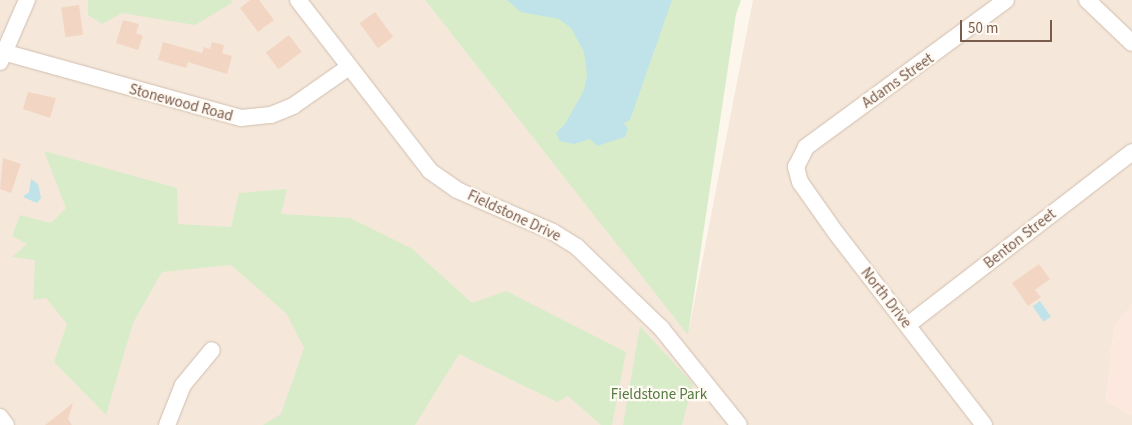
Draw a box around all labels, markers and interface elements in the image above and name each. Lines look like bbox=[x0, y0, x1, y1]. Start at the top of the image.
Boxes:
scale bar bbox=[962, 10, 1054, 42]
text: 50 m bbox=[968, 18, 998, 39]
street label: Adams Street bbox=[859, 50, 937, 112]
street label: Stonewood Road bbox=[127, 80, 235, 126]
street label: Fieldstone Drive bbox=[465, 187, 563, 245]
street label: Benton Street bbox=[980, 205, 1060, 273]
street label: North Drive bbox=[857, 264, 915, 332]
park label: Fieldstone Park bbox=[611, 386, 707, 404]

